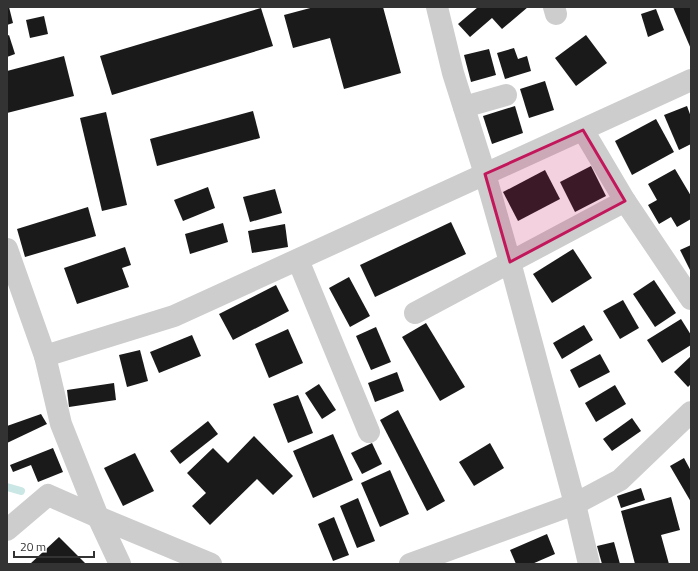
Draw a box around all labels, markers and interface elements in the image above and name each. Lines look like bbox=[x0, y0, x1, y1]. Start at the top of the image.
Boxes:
scale bar bbox=[14, 533, 94, 559]
text: 20 m bbox=[20, 537, 46, 556]

